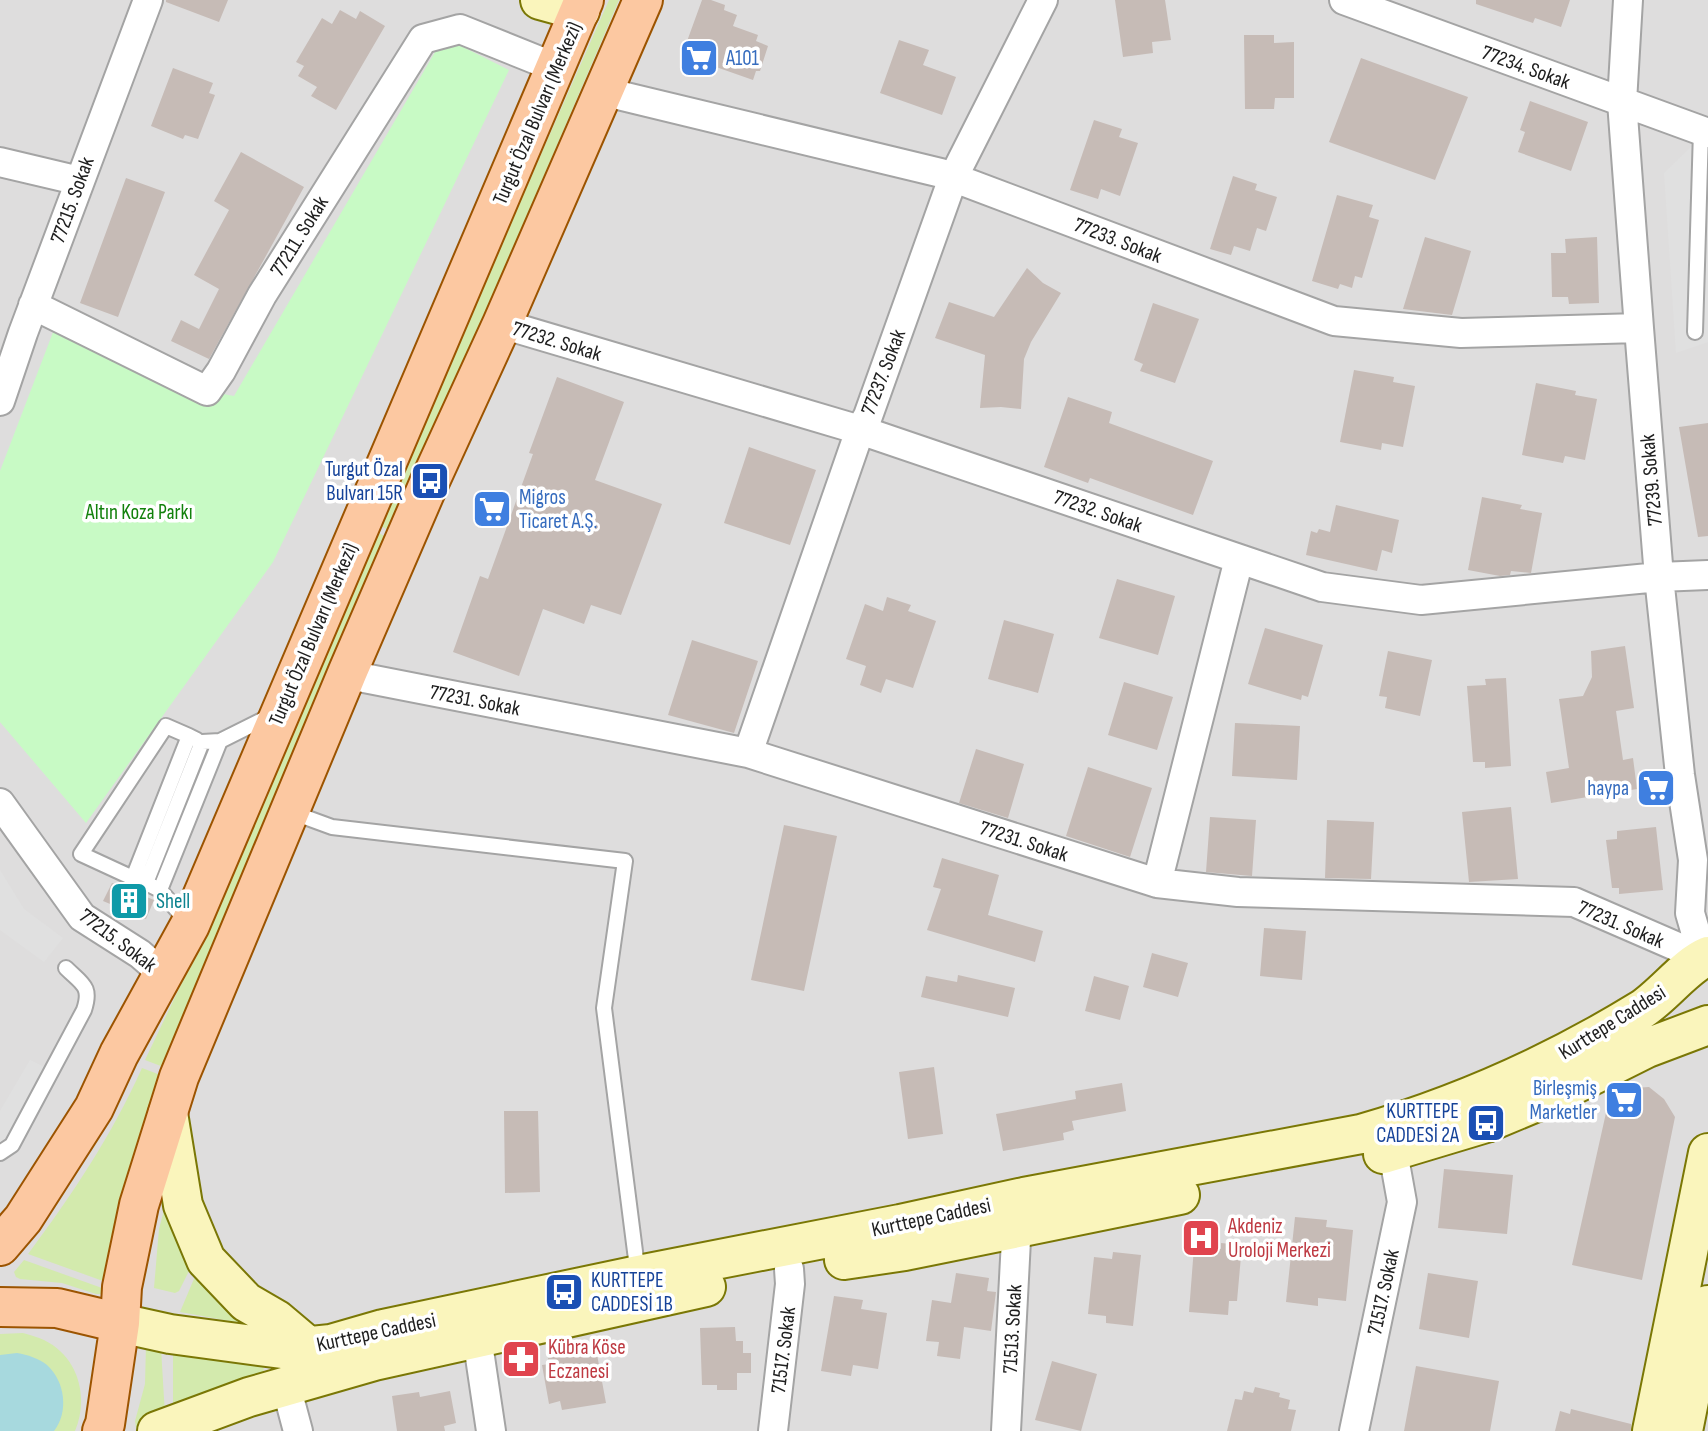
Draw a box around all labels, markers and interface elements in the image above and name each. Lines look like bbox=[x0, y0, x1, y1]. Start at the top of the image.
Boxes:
street label: Turgut Özal Bulvarı (Merkezi) bbox=[488, 18, 587, 208]
supermarket icon: A101 bbox=[678, 37, 720, 79]
street label: 77234. Sokak bbox=[1478, 40, 1573, 95]
place label: A101 bbox=[725, 46, 760, 71]
street label: 77215. Sokak bbox=[45, 153, 100, 247]
street label: 77211. Sokak bbox=[265, 191, 334, 281]
street label: 77233. Sokak bbox=[1070, 212, 1165, 269]
street label: 77232. Sokak bbox=[509, 316, 605, 367]
street label: 77237. Sokak bbox=[856, 326, 911, 419]
street label: 77239. Sokak bbox=[1635, 433, 1668, 527]
place label: Turgut Özal Bulvarı 15R bbox=[325, 457, 403, 506]
bus stop icon: Turgut Özal Bulvarı 15R bbox=[409, 460, 451, 502]
place label: Migros Ticaret A.Ş. bbox=[519, 485, 598, 534]
street label: 77232. Sokak bbox=[1050, 485, 1145, 538]
supermarket icon: Migros Ticaret A.Ş. bbox=[471, 488, 513, 530]
park label: Altın Koza Parkı bbox=[84, 500, 193, 525]
street label: Turgut Özal Bulvarı (Merkezi) bbox=[264, 539, 363, 729]
street label: 77231. Sokak bbox=[428, 679, 522, 721]
supermarket icon: haypa bbox=[1635, 767, 1677, 809]
place label: haypa bbox=[1587, 776, 1629, 801]
street label: 77231. Sokak bbox=[977, 815, 1071, 867]
building icon: Shell bbox=[108, 880, 150, 922]
place label: Shell bbox=[156, 889, 190, 914]
street label: 77231. Sokak bbox=[1574, 895, 1668, 954]
street label: 77215. Sokak bbox=[74, 903, 161, 978]
street label: Kurttepe Caddesi bbox=[1554, 980, 1670, 1065]
place label: Birleşmiş Marketler bbox=[1530, 1076, 1597, 1125]
supermarket icon: Birleşmiş Marketler bbox=[1603, 1079, 1645, 1121]
place label: KURTTEPE CADDESİ 2A bbox=[1376, 1099, 1460, 1148]
bus stop icon: KURTTEPE CADDESİ 2A bbox=[1465, 1102, 1507, 1144]
street label: Kurttepe Caddesi bbox=[869, 1193, 993, 1242]
place label: Akdeniz Uroloji Merkezi bbox=[1227, 1214, 1331, 1263]
hospital icon: Akdeniz Uroloji Merkezi bbox=[1180, 1217, 1222, 1259]
street label: 71517. Sokak bbox=[1362, 1247, 1405, 1337]
place label: KURTTEPE CADDESİ 1B bbox=[591, 1268, 673, 1317]
bus stop icon: KURTTEPE CADDESİ 1B bbox=[543, 1271, 585, 1313]
street label: 71513. Sokak bbox=[998, 1284, 1027, 1374]
street label: 71517. Sokak bbox=[766, 1305, 801, 1395]
street label: Kurttepe Caddesi bbox=[314, 1308, 438, 1357]
place label: Kübra Köse Eczanesi bbox=[548, 1335, 626, 1384]
pharmacy icon: Kübra Köse Eczanesi bbox=[500, 1338, 542, 1380]

